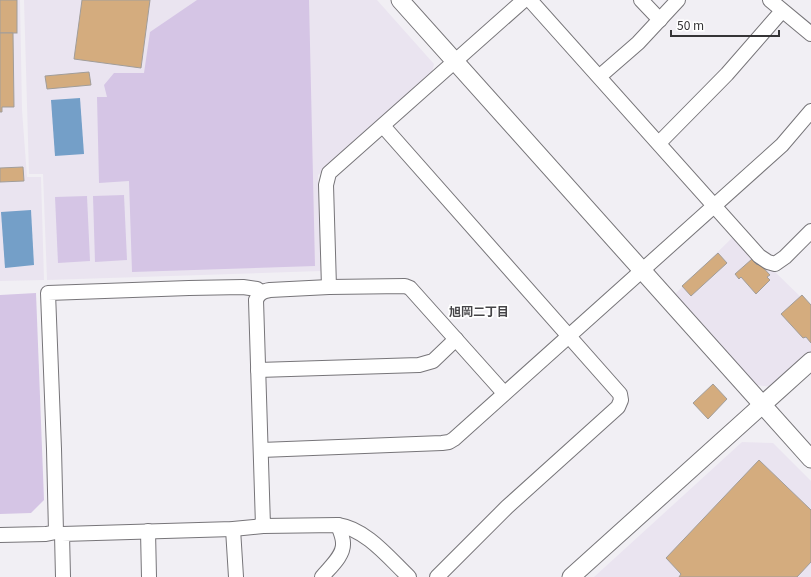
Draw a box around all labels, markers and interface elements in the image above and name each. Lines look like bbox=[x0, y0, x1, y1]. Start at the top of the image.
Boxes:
scale bar bbox=[671, 12, 779, 38]
text: 50 m bbox=[677, 16, 704, 33]
district label: 旭岡二丁目 bbox=[449, 302, 509, 319]

